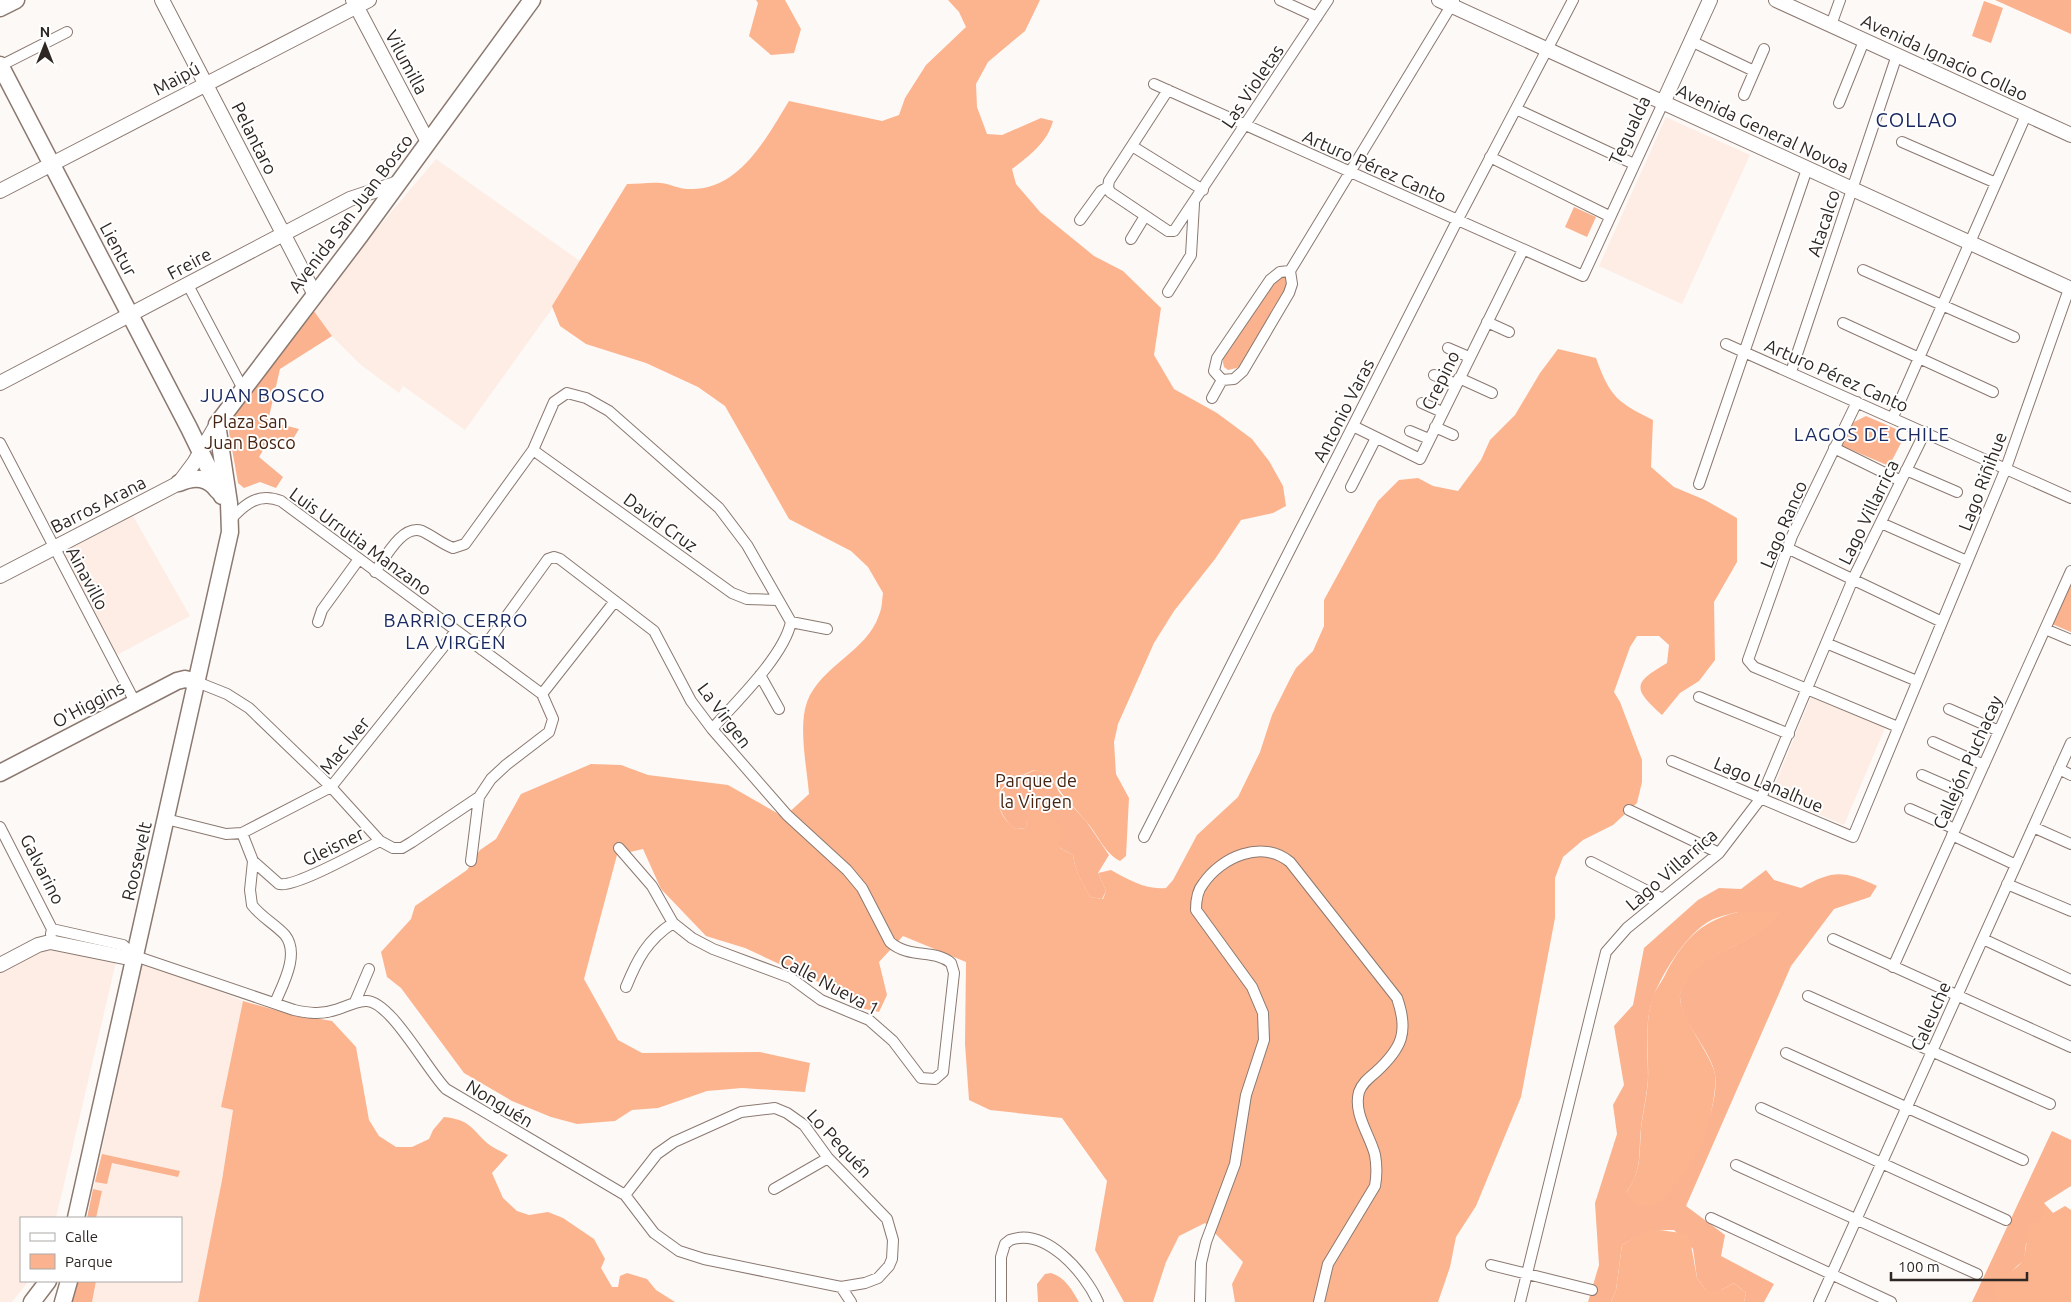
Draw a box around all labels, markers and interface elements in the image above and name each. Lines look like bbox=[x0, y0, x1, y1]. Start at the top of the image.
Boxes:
street label: Avenida Ignacio Collao bbox=[1859, 10, 2031, 104]
north arrow bbox=[20, 20, 70, 70]
text: N bbox=[40, 24, 50, 40]
street label: Vilumilla bbox=[382, 26, 432, 98]
street label: Las Violetas bbox=[1217, 40, 1287, 131]
street label: Maipú bbox=[149, 57, 203, 99]
street label: Avenida General Novoa bbox=[1674, 79, 1852, 177]
street label: Tegualda bbox=[1604, 92, 1654, 168]
street label: Pelantaro bbox=[228, 99, 282, 177]
district label: COLLAO bbox=[1876, 108, 1958, 131]
street label: Arturo Pérez Canto bbox=[1300, 125, 1450, 207]
street label: Avenida San Juan Bosco bbox=[284, 130, 416, 296]
street label: Atacalco bbox=[1803, 187, 1843, 259]
street label: Lientur bbox=[97, 219, 142, 279]
street label: Freire bbox=[164, 243, 214, 283]
street label: Arturo Pérez Canto bbox=[1762, 334, 1912, 416]
street label: Crepino bbox=[1417, 347, 1463, 413]
street label: Antonio Varas bbox=[1308, 355, 1378, 465]
district label: JUAN BOSCO bbox=[200, 384, 326, 406]
park label: Plaza San Juan Bosco bbox=[204, 411, 296, 452]
district label: LAGOS DE CHILE bbox=[1794, 423, 1950, 445]
street label: Lago Riñihue bbox=[1954, 429, 2010, 533]
street label: Lago Villarrica bbox=[1834, 456, 1902, 568]
street label: Barros Arana bbox=[47, 471, 149, 537]
street label: Lago Ranco bbox=[1756, 477, 1810, 571]
street label: Luis Urrutia Manzano bbox=[286, 483, 436, 599]
street label: David Cruz bbox=[620, 489, 702, 555]
street label: Ainavillo bbox=[63, 543, 113, 613]
district label: BARRIO CERRO LA VIRGEN bbox=[384, 609, 528, 653]
street label: O'Higgins bbox=[49, 677, 127, 731]
street label: La Virgen bbox=[694, 679, 756, 751]
street label: Callejón Puchacay bbox=[1929, 692, 2006, 832]
street label: Mac Iver bbox=[315, 712, 373, 778]
street label: Lago Lanalhue bbox=[1711, 752, 1827, 816]
park label: Parque de la Virgen bbox=[995, 770, 1077, 811]
street label: Roosevelt bbox=[117, 820, 155, 902]
street label: Gleisner bbox=[299, 823, 367, 869]
street label: Lago Villarrica bbox=[1621, 824, 1721, 914]
street label: Galvarino bbox=[17, 831, 69, 907]
street label: Calle Nueva 1 bbox=[777, 950, 883, 1018]
street label: Caleuche bbox=[1906, 978, 1954, 1054]
street label: Nonguén bbox=[463, 1075, 537, 1131]
street label: Lo Pequén bbox=[804, 1105, 876, 1181]
legend bbox=[20, 1217, 182, 1282]
text: Calle bbox=[65, 1228, 98, 1245]
scale bar bbox=[1891, 1250, 2027, 1282]
text: Parque bbox=[65, 1253, 113, 1270]
text: 100 m bbox=[1898, 1258, 1940, 1275]

